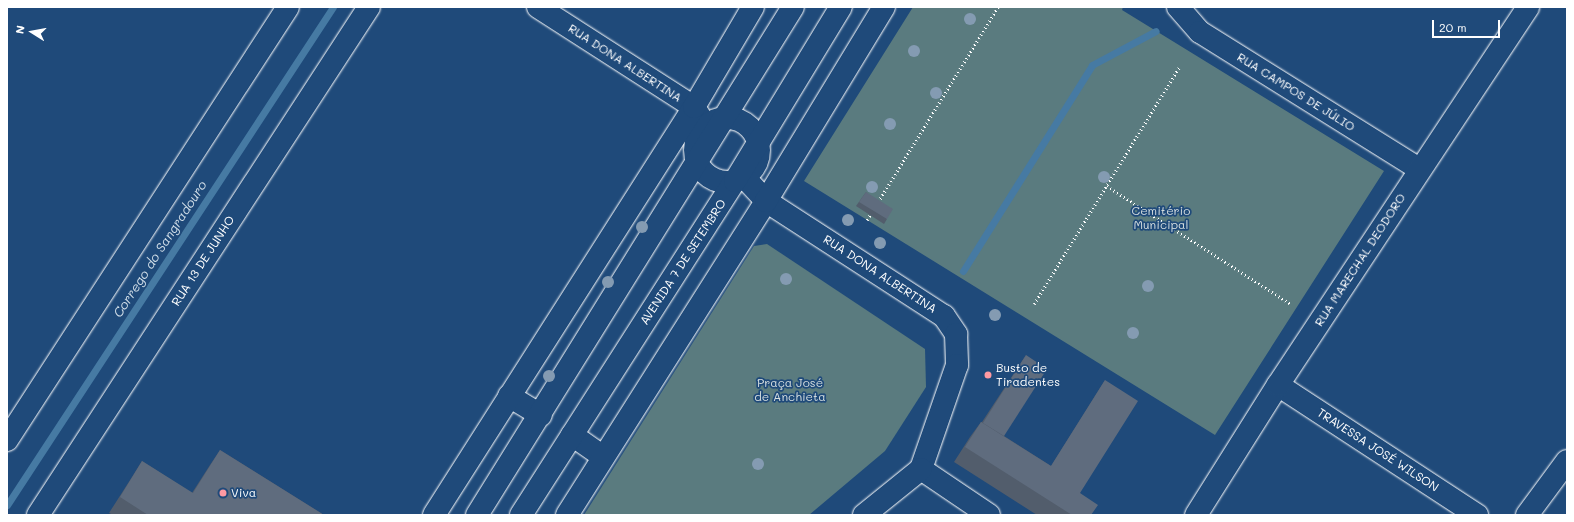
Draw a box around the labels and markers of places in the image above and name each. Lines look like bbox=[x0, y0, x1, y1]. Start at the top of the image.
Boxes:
place label: Busto de Tiradentes bbox=[996, 361, 1060, 389]
marker: Busto de Tiradentes bbox=[983, 370, 993, 380]
place label: Viva bbox=[231, 486, 256, 500]
marker: Viva bbox=[218, 488, 228, 498]

